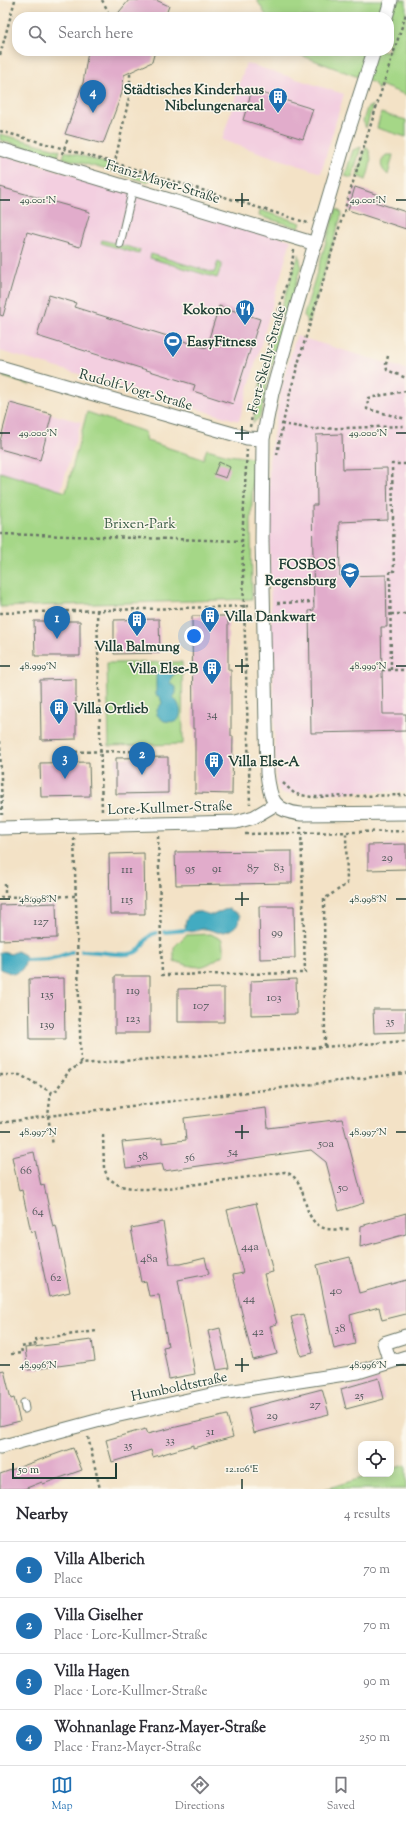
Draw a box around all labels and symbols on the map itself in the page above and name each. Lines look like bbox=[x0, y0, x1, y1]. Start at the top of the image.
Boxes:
pin: 4 bbox=[80, 80, 106, 113]
place label: Städtisches Kinderhaus Nibelungenareal bbox=[123, 81, 264, 117]
building icon: Städtisches Kinderhaus Nibelungenareal bbox=[267, 86, 289, 114]
street label: Franz-Mayer-Straße bbox=[103, 156, 222, 210]
text: 49.001°N bbox=[20, 193, 56, 208]
text: 49.001°N bbox=[350, 193, 386, 208]
restaurant icon: Kokono bbox=[234, 298, 256, 326]
place label: Kokono bbox=[183, 301, 231, 321]
street label: Fort-Skelly-Straße bbox=[244, 304, 292, 415]
sports icon: EasyFitness bbox=[162, 330, 184, 358]
place label: EasyFitness bbox=[187, 333, 257, 353]
street label: Rudolf-Vogt-Straße bbox=[76, 365, 195, 417]
text: 49.000°N bbox=[19, 426, 57, 441]
text: 49.000°N bbox=[349, 426, 387, 441]
park label: Brixen-Park bbox=[104, 515, 176, 535]
place label: FOSBOS Regensburg bbox=[265, 556, 336, 592]
school or university icon: FOSBOS Regensburg bbox=[339, 561, 361, 589]
building icon: Villa Dankwart bbox=[199, 605, 221, 633]
pin: 1 bbox=[44, 606, 70, 639]
place label: Villa Dankwart bbox=[224, 608, 316, 628]
building icon: Villa Balmung bbox=[126, 609, 148, 637]
your location bbox=[184, 626, 204, 646]
place label: Villa Balmung bbox=[94, 638, 180, 658]
building icon: Villa Else-B bbox=[201, 657, 223, 685]
text: 48.999°N bbox=[19, 659, 57, 674]
text: 48.999°N bbox=[349, 659, 387, 674]
place label: Villa Else-B bbox=[128, 660, 198, 680]
building icon: Villa Ortlieb bbox=[48, 697, 70, 725]
place label: Villa Ortlieb bbox=[73, 700, 149, 720]
house number: 34 bbox=[207, 706, 217, 724]
pin: 2 bbox=[129, 742, 155, 775]
pin: 3 bbox=[52, 746, 78, 779]
building icon: Villa Else-A bbox=[203, 750, 225, 778]
place label: Villa Else-A bbox=[228, 753, 300, 773]
street label: Lore-Kullmer-Straße bbox=[107, 797, 233, 821]
house number: 29 bbox=[381, 849, 393, 867]
house number: 83 bbox=[274, 859, 285, 877]
house number: 95 bbox=[185, 860, 195, 878]
house number: 91 bbox=[212, 860, 222, 878]
house number: 87 bbox=[247, 860, 259, 878]
house number: 111 bbox=[121, 861, 133, 879]
house number: 115 bbox=[121, 891, 133, 909]
text: 48.998°N bbox=[19, 892, 57, 907]
text: 48.998°N bbox=[349, 892, 387, 907]
house number: 127 bbox=[33, 913, 49, 931]
house number: 99 bbox=[271, 924, 283, 942]
house number: 119 bbox=[126, 982, 140, 1000]
house number: 135 bbox=[40, 986, 54, 1004]
house number: 103 bbox=[266, 989, 282, 1007]
house number: 107 bbox=[193, 997, 209, 1015]
house number: 123 bbox=[126, 1010, 140, 1028]
house number: 35 bbox=[386, 1013, 394, 1031]
house number: 139 bbox=[40, 1016, 54, 1034]
text: 48.997°N bbox=[19, 1125, 57, 1140]
text: 48.997°N bbox=[349, 1125, 387, 1140]
house number: 50a bbox=[317, 1135, 334, 1153]
house number: 54 bbox=[227, 1143, 238, 1161]
house number: 58 bbox=[137, 1148, 148, 1166]
house number: 56 bbox=[184, 1149, 195, 1167]
house number: 66 bbox=[20, 1162, 32, 1180]
house number: 50 bbox=[337, 1179, 348, 1197]
house number: 64 bbox=[32, 1203, 44, 1221]
house number: 44a bbox=[241, 1238, 259, 1256]
house number: 48a bbox=[140, 1250, 158, 1268]
house number: 62 bbox=[50, 1269, 62, 1287]
house number: 40 bbox=[330, 1282, 342, 1300]
house number: 44 bbox=[243, 1290, 255, 1308]
house number: 38 bbox=[335, 1320, 345, 1338]
house number: 42 bbox=[252, 1323, 264, 1341]
text: 48.996°N bbox=[19, 1358, 57, 1373]
text: 48.996°N bbox=[349, 1358, 387, 1373]
street label: Humboldtstraße bbox=[129, 1368, 229, 1408]
house number: 25 bbox=[354, 1387, 364, 1405]
house number: 27 bbox=[309, 1396, 321, 1414]
house number: 29 bbox=[266, 1407, 278, 1425]
house number: 31 bbox=[206, 1423, 214, 1441]
house number: 33 bbox=[165, 1432, 175, 1450]
house number: 35 bbox=[124, 1437, 132, 1455]
scale bar bbox=[12, 1461, 117, 1480]
text: 12.106°E bbox=[226, 1462, 258, 1477]

